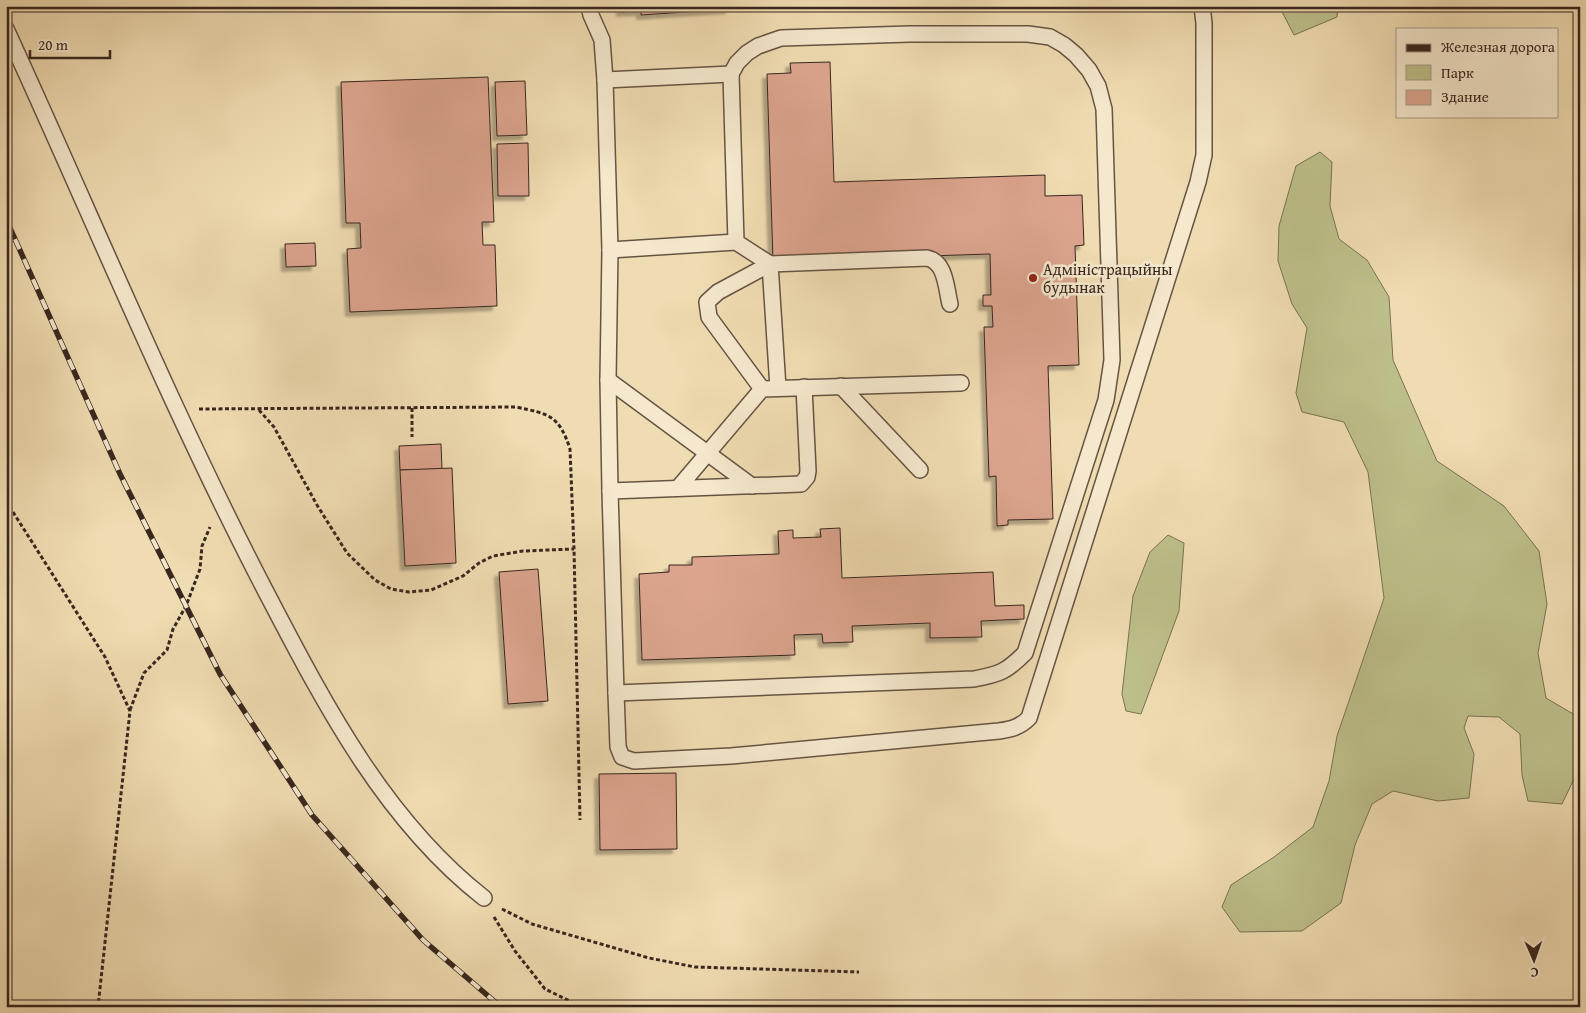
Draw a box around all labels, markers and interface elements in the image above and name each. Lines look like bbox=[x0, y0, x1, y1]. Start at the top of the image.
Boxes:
scale bar bbox=[30, 28, 110, 60]
legend bbox=[1396, 28, 1558, 118]
text: 20 m bbox=[38, 34, 69, 55]
text: Железная дорога bbox=[1440, 36, 1556, 57]
text: Парк bbox=[1441, 62, 1474, 83]
text: Здание bbox=[1441, 86, 1489, 107]
place label: Адміністрацыйны будынак bbox=[1043, 257, 1172, 299]
marker: Адміністрацыйны будынак bbox=[1027, 272, 1039, 284]
north arrow bbox=[1508, 936, 1558, 986]
text: С bbox=[1530, 963, 1539, 983]

